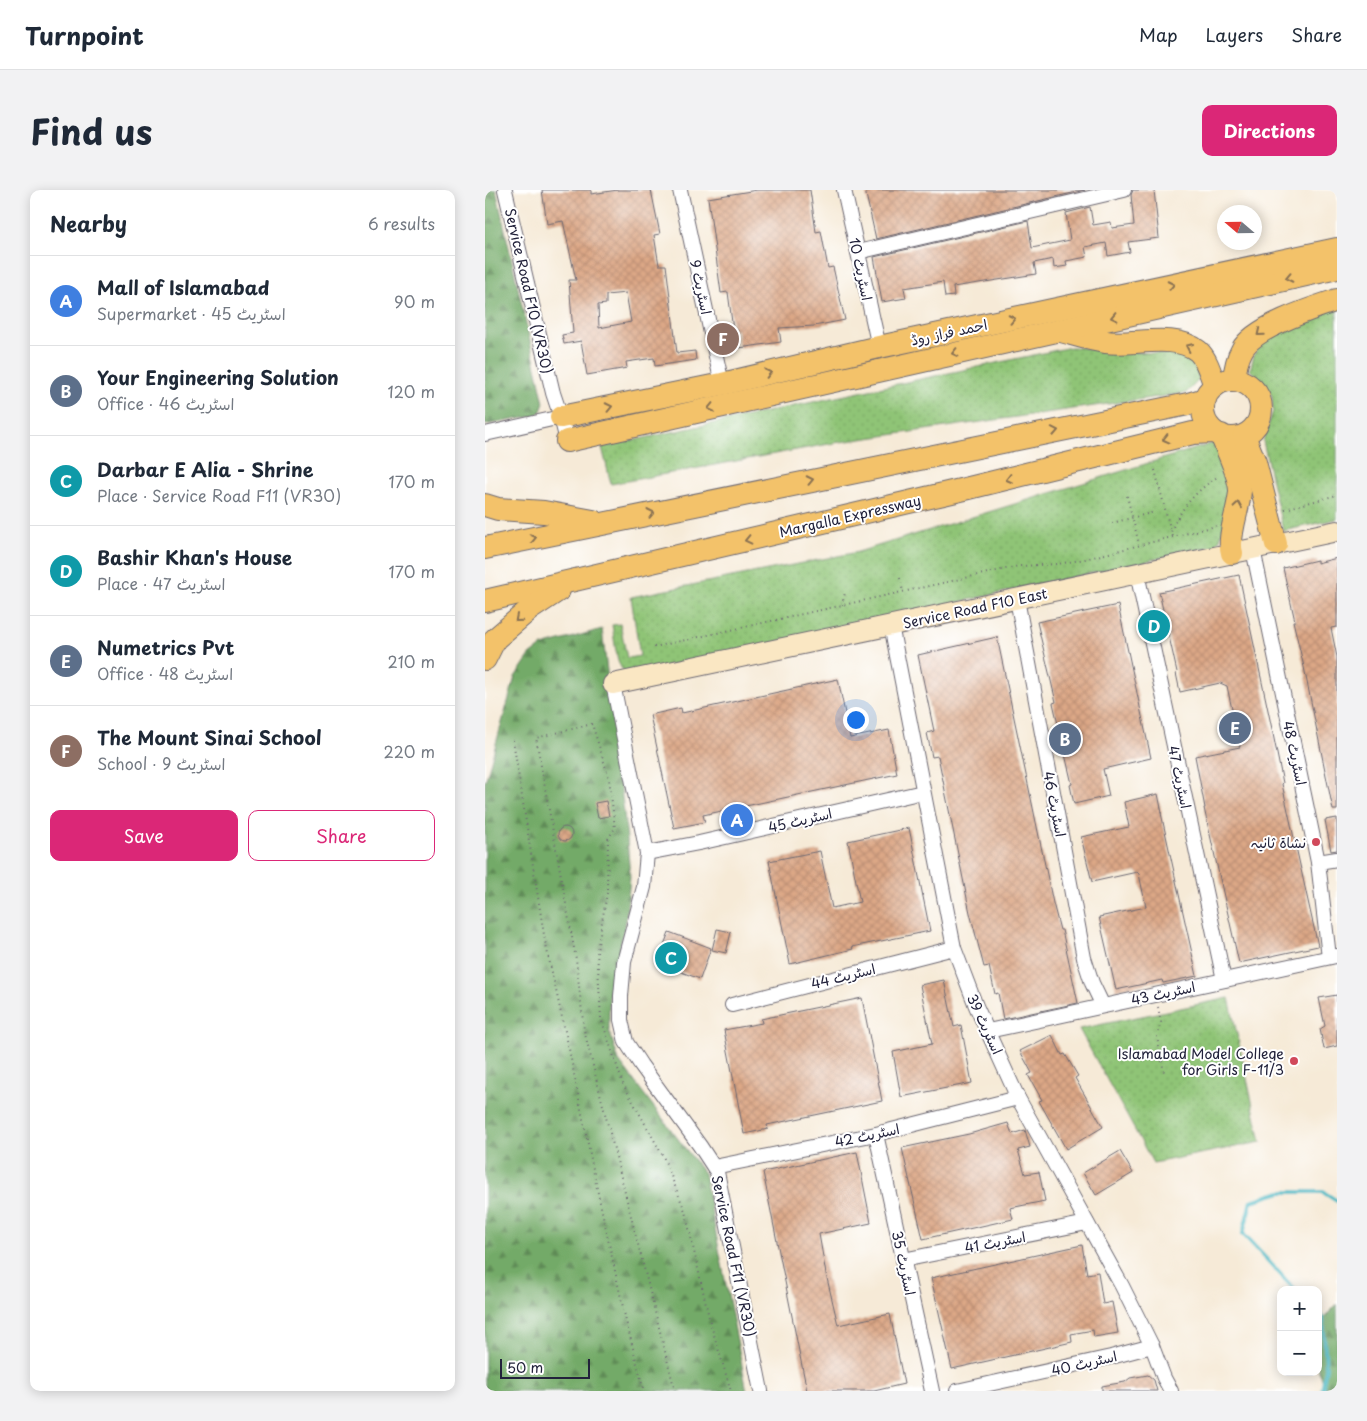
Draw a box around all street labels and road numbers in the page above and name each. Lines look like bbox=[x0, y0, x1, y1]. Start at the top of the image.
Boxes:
street label: Service Road F10 (VR30) bbox=[500, 206, 558, 376]
street label: اسٹریٹ 10 bbox=[844, 236, 878, 302]
street label: اسٹریٹ 9 bbox=[685, 258, 717, 316]
street label: احمد فراز روڈ bbox=[909, 314, 989, 350]
street label: Margalla Expressway bbox=[777, 490, 923, 542]
street label: Service Road F10 East bbox=[901, 582, 1049, 634]
street label: اسٹریٹ 48 bbox=[1278, 719, 1312, 787]
street label: اسٹریٹ 47 bbox=[1163, 744, 1197, 810]
street label: اسٹریٹ 46 bbox=[1038, 769, 1072, 839]
street label: اسٹریٹ 45 bbox=[766, 802, 834, 838]
street label: اسٹریٹ 44 bbox=[809, 958, 877, 994]
street label: اسٹریٹ 43 bbox=[1129, 976, 1197, 1010]
street label: اسٹریٹ 39 bbox=[962, 990, 1008, 1058]
street label: اسٹریٹ 42 bbox=[833, 1118, 901, 1152]
street label: Service Road F11 (VR30) bbox=[707, 1173, 761, 1339]
street label: اسٹریٹ 41 bbox=[963, 1226, 1027, 1258]
street label: اسٹریٹ 35 bbox=[887, 1229, 921, 1297]
street label: اسٹریٹ 40 bbox=[1049, 1345, 1119, 1381]

